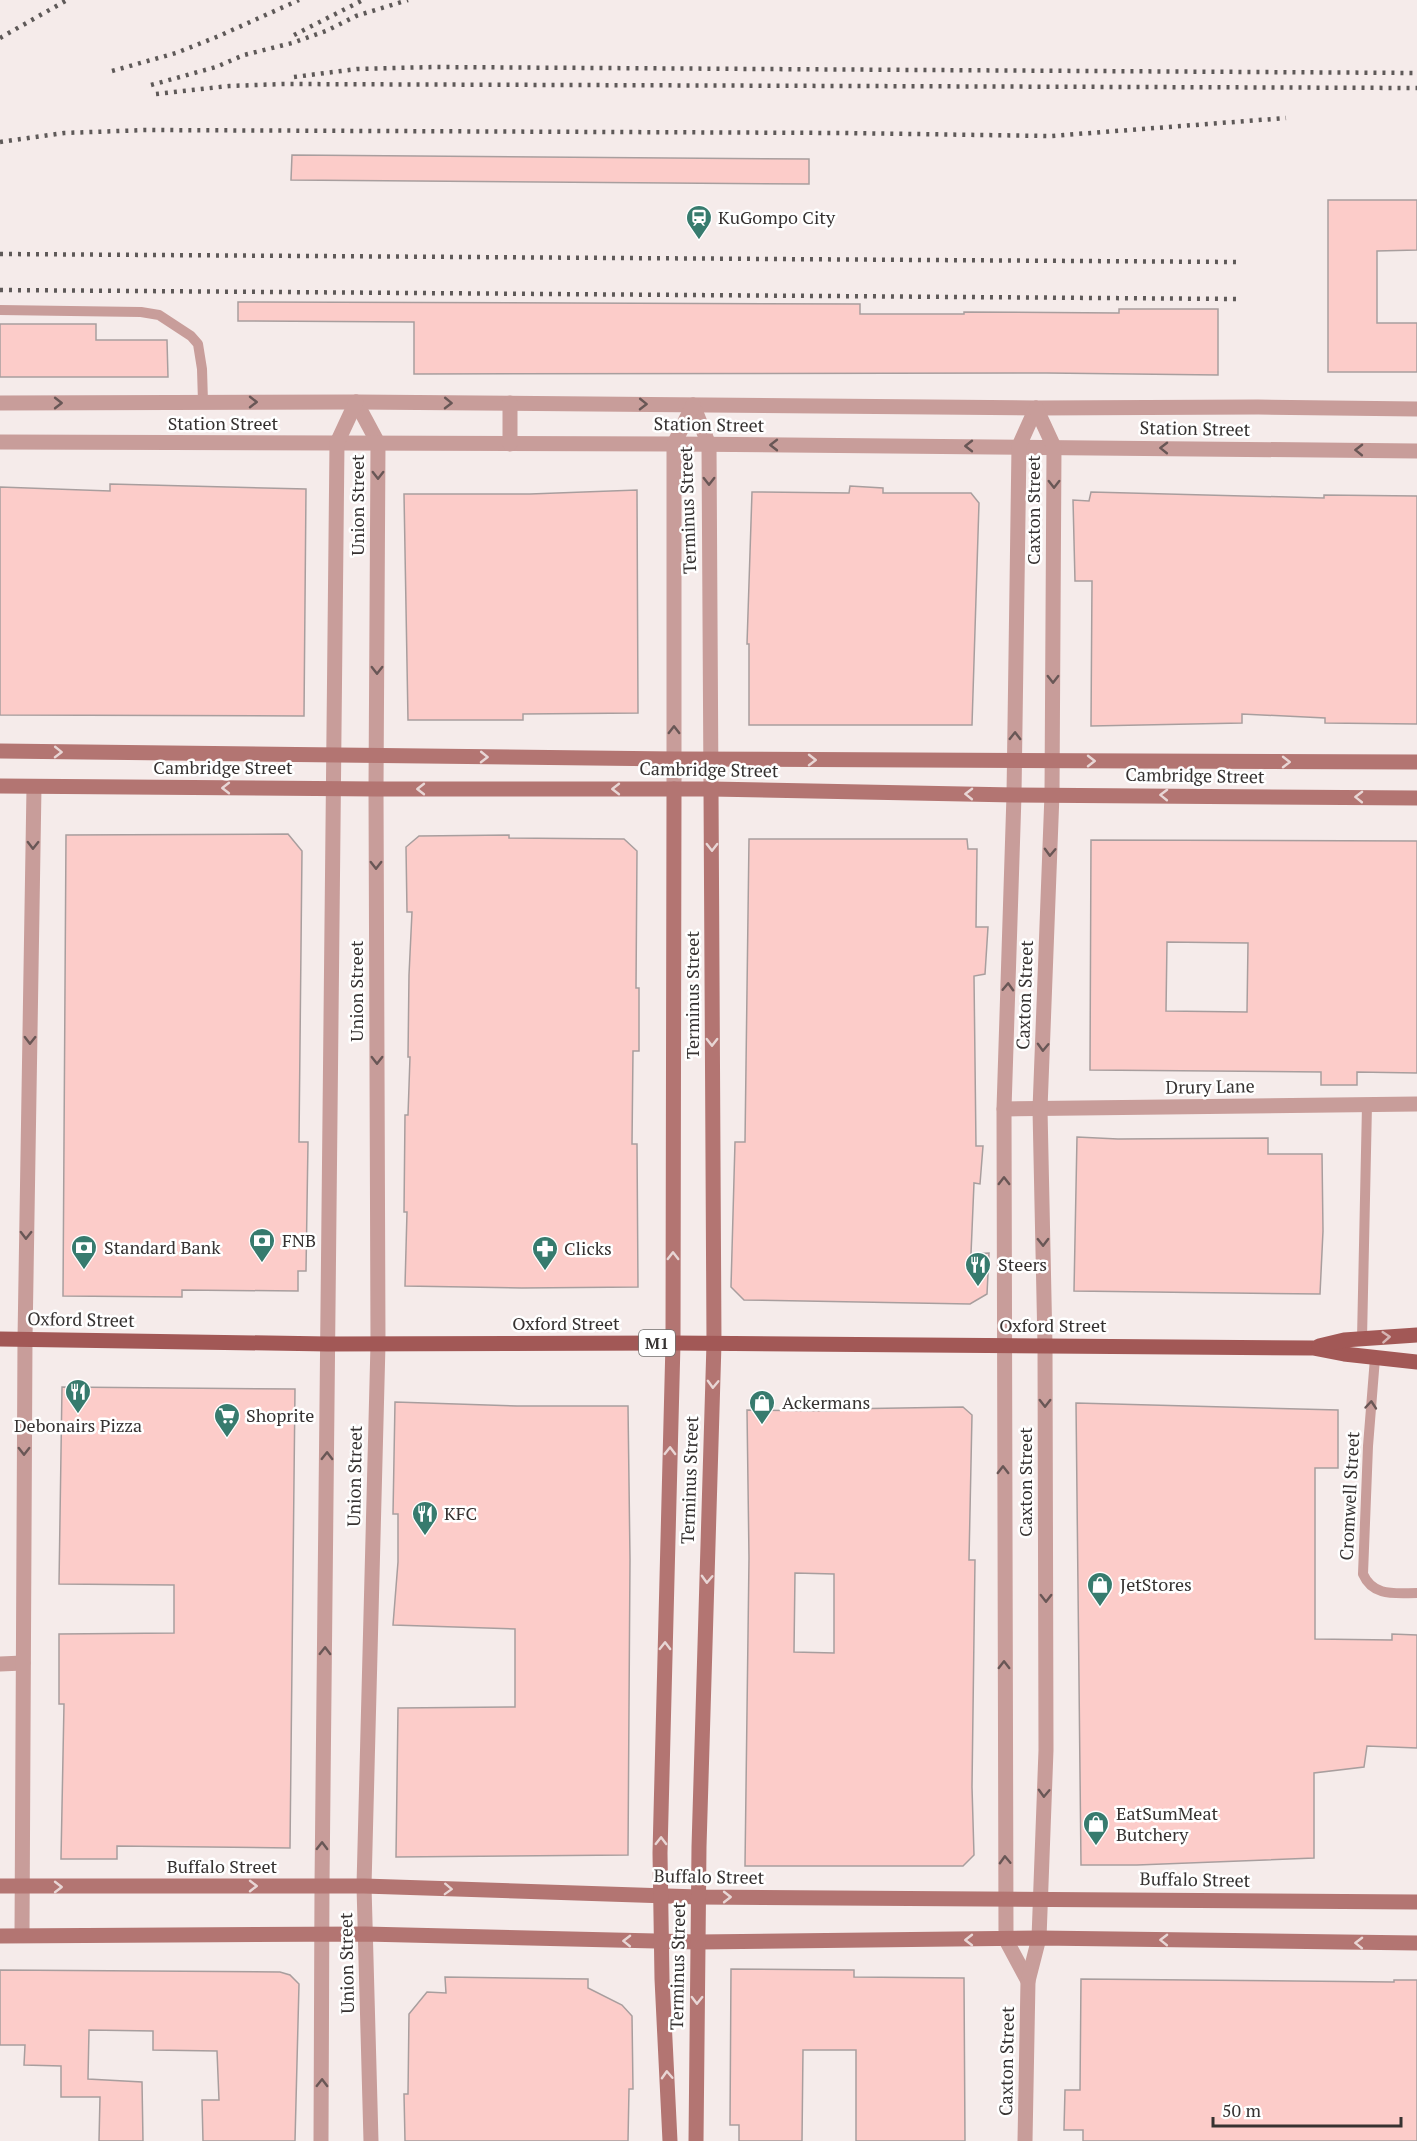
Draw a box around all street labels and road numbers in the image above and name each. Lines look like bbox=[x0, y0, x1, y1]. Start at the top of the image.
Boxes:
street label: Station Street bbox=[168, 411, 279, 435]
street label: Station Street bbox=[654, 411, 765, 437]
street label: Station Street bbox=[1140, 415, 1251, 441]
street label: Terminus Street bbox=[673, 445, 701, 574]
street label: Union Street bbox=[345, 454, 369, 556]
street label: Caxton Street bbox=[1021, 455, 1045, 565]
street label: Cambridge Street bbox=[153, 755, 293, 779]
street label: Cambridge Street bbox=[639, 756, 779, 782]
street label: Cambridge Street bbox=[1125, 762, 1265, 788]
street label: Terminus Street bbox=[680, 931, 704, 1059]
street label: Caxton Street bbox=[1010, 939, 1038, 1050]
street label: Union Street bbox=[344, 940, 368, 1042]
street label: Drury Lane bbox=[1165, 1073, 1255, 1099]
street label: Oxford Street bbox=[27, 1306, 135, 1332]
street label: Oxford Street bbox=[512, 1311, 620, 1335]
street label: Oxford Street bbox=[999, 1313, 1107, 1337]
road number: M1 bbox=[639, 1330, 675, 1356]
street label: Terminus Street bbox=[675, 1415, 703, 1544]
street label: Union Street bbox=[341, 1425, 367, 1527]
street label: Caxton Street bbox=[1013, 1427, 1037, 1537]
street label: Cromwell Street bbox=[1334, 1431, 1364, 1561]
street label: Buffalo Street bbox=[167, 1854, 278, 1878]
street label: Buffalo Street bbox=[654, 1863, 765, 1889]
street label: Buffalo Street bbox=[1140, 1866, 1251, 1892]
street label: Terminus Street bbox=[664, 1901, 690, 2030]
street label: Union Street bbox=[333, 1912, 359, 2014]
street label: Caxton Street bbox=[993, 2006, 1019, 2116]

